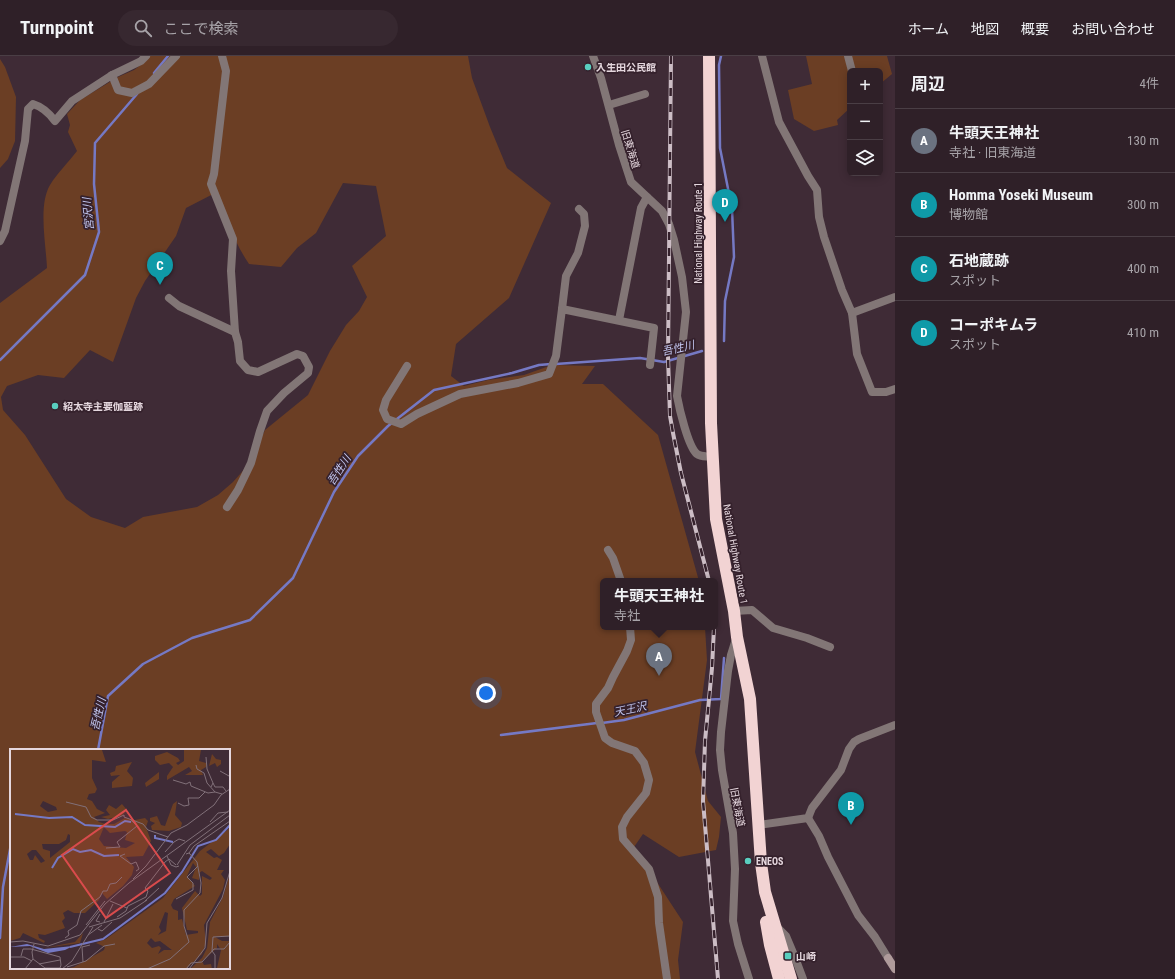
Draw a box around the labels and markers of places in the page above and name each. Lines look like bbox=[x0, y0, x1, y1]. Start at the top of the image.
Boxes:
marker: 入生田公民館 bbox=[583, 62, 593, 72]
place label: 入生田公民館 bbox=[596, 62, 656, 73]
pin: D bbox=[712, 189, 738, 222]
pin: C bbox=[147, 252, 173, 285]
marker: 紹太寺主要伽藍跡 bbox=[50, 401, 60, 411]
place label: 紹太寺主要伽藍跡 bbox=[63, 401, 143, 412]
pin: A bbox=[646, 643, 672, 676]
pin: B bbox=[838, 792, 864, 825]
marker: ENEOS bbox=[743, 856, 753, 866]
place label: ENEOS bbox=[756, 856, 784, 867]
marker: 山崎 bbox=[783, 951, 793, 961]
place label: 山崎 bbox=[796, 951, 816, 962]

